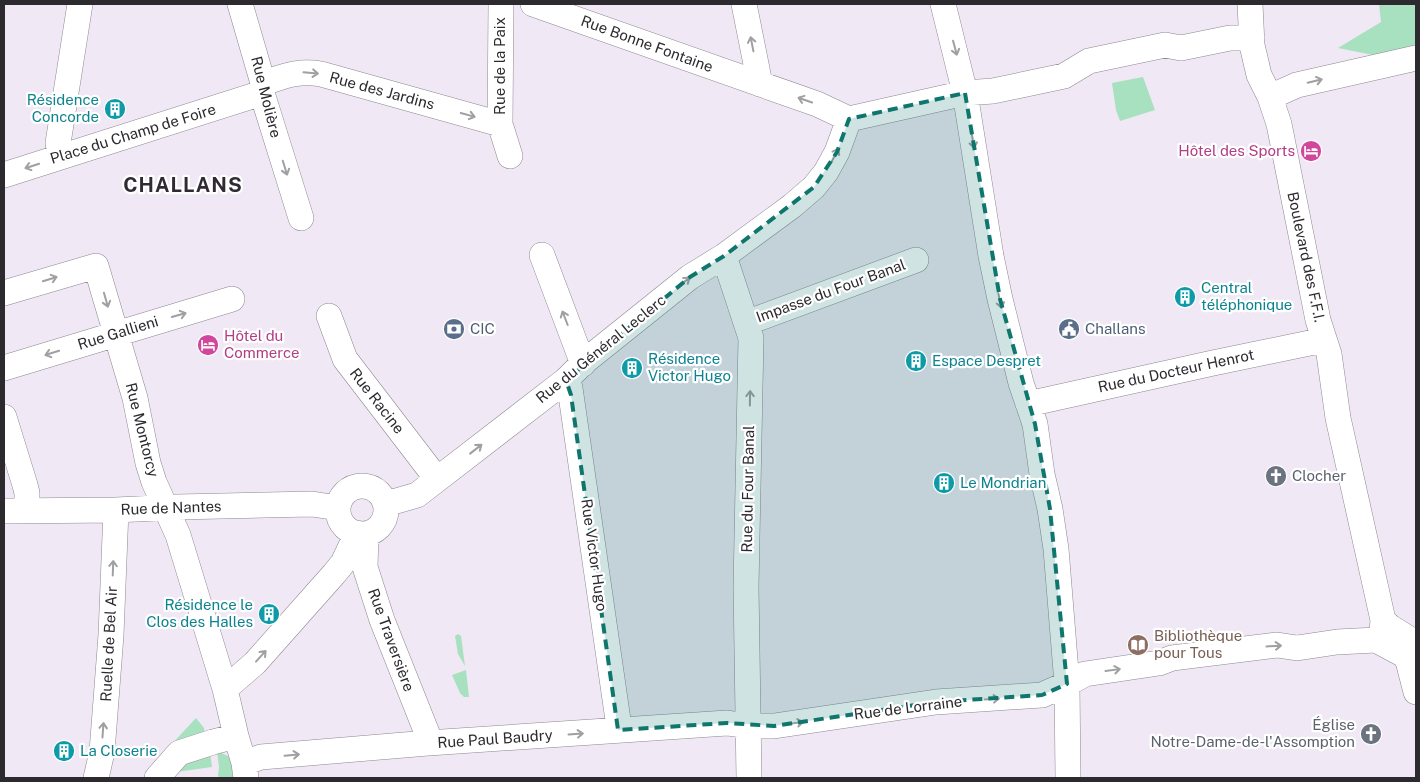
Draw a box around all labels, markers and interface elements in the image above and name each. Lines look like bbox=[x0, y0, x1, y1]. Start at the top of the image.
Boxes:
street label: Rue Bonne Fontaine bbox=[579, 12, 716, 75]
street label: Rue de la Paix bbox=[491, 17, 508, 115]
one-way arrow bbox=[747, 36, 757, 52]
one-way arrow bbox=[951, 40, 960, 56]
street label: Rue Molière bbox=[248, 54, 285, 139]
street label: Rue des Jardins bbox=[328, 68, 437, 113]
one-way arrow bbox=[302, 69, 318, 78]
one-way arrow bbox=[1307, 76, 1323, 85]
place label: Résidence Concorde bbox=[27, 91, 99, 125]
one-way arrow bbox=[798, 94, 814, 104]
building icon: Résidence Concorde bbox=[103, 97, 127, 121]
street label: Place du Champ de Foire bbox=[48, 100, 218, 167]
one-way arrow bbox=[459, 110, 475, 120]
one-way arrow bbox=[968, 133, 978, 149]
hotel icon: Hôtel des Sports bbox=[1299, 139, 1323, 163]
place label: Hôtel des Sports bbox=[1178, 142, 1295, 159]
one-way arrow bbox=[830, 147, 840, 162]
one-way arrow bbox=[281, 160, 291, 176]
one-way arrow bbox=[25, 162, 41, 171]
district label: CHALLANS bbox=[123, 173, 243, 197]
street label: Boulevard des F.F.I. bbox=[1284, 190, 1329, 324]
street label: Impasse du Four Banal bbox=[754, 256, 908, 326]
one-way arrow bbox=[41, 274, 57, 284]
one-way arrow bbox=[678, 276, 691, 287]
place label: Central téléphonique bbox=[1201, 279, 1292, 313]
building icon: Central téléphonique bbox=[1173, 285, 1197, 309]
one-way arrow bbox=[101, 291, 111, 307]
street label: Rue du Général Leclerc bbox=[532, 291, 669, 406]
one-way arrow bbox=[996, 293, 1005, 309]
one-way arrow bbox=[171, 309, 187, 319]
one-way arrow bbox=[560, 311, 569, 326]
street label: Rue Gallieni bbox=[75, 312, 160, 353]
bank icon: CIC bbox=[442, 317, 466, 341]
public building icon: Challans bbox=[1057, 317, 1081, 341]
place label: CIC bbox=[470, 320, 495, 337]
place label: Challans bbox=[1085, 320, 1146, 337]
place label: Hôtel du Commerce bbox=[224, 327, 300, 361]
hotel icon: Hôtel du Commerce bbox=[196, 333, 220, 357]
street label: Rue du Docteur Henrot bbox=[1096, 346, 1256, 395]
one-way arrow bbox=[45, 349, 61, 358]
building icon: Espace Despret bbox=[904, 349, 928, 373]
place label: Résidence Victor Hugo bbox=[648, 350, 731, 384]
place label: Espace Despret bbox=[932, 352, 1041, 369]
building icon: Résidence Victor Hugo bbox=[620, 356, 644, 380]
street label: Rue Racine bbox=[347, 365, 408, 437]
street label: Rue Montorcy bbox=[123, 381, 162, 479]
one-way arrow bbox=[745, 390, 755, 406]
street label: Rue du Four Banal bbox=[738, 425, 757, 553]
one-way arrow bbox=[469, 443, 482, 454]
church icon: Clocher bbox=[1264, 464, 1288, 488]
place label: Clocher bbox=[1292, 467, 1346, 484]
building icon: Le Mondrian bbox=[932, 471, 956, 495]
place label: Le Mondrian bbox=[960, 474, 1046, 491]
street label: Rue de Nantes bbox=[120, 497, 222, 518]
street label: Rue Victor Hugo bbox=[578, 498, 611, 612]
one-way arrow bbox=[109, 560, 118, 576]
street label: Ruelle de Bel Air bbox=[97, 586, 120, 702]
street label: Rue Traversière bbox=[365, 586, 418, 694]
place label: Résidence le Clos des Halles bbox=[146, 596, 253, 630]
building icon: Résidence le Clos des Halles bbox=[257, 602, 281, 626]
place label: Bibliothèque pour Tous bbox=[1154, 627, 1242, 661]
library icon: Bibliothèque pour Tous bbox=[1126, 633, 1150, 657]
one-way arrow bbox=[1265, 642, 1281, 651]
one-way arrow bbox=[255, 650, 267, 663]
one-way arrow bbox=[1105, 664, 1121, 674]
street label: Rue de Lorraine bbox=[853, 692, 963, 723]
one-way arrow bbox=[984, 694, 1000, 703]
place label: Église Notre-Dame-de-l'Assomption bbox=[1151, 716, 1355, 750]
one-way arrow bbox=[788, 717, 804, 727]
one-way arrow bbox=[99, 722, 108, 738]
church icon: Église Notre-Dame-de-l'Assomption bbox=[1359, 722, 1383, 746]
street label: Rue Paul Baudry bbox=[437, 726, 553, 751]
one-way arrow bbox=[568, 729, 584, 738]
building icon: La Closerie bbox=[52, 739, 76, 763]
place label: La Closerie bbox=[80, 742, 157, 759]
one-way arrow bbox=[284, 750, 300, 759]

